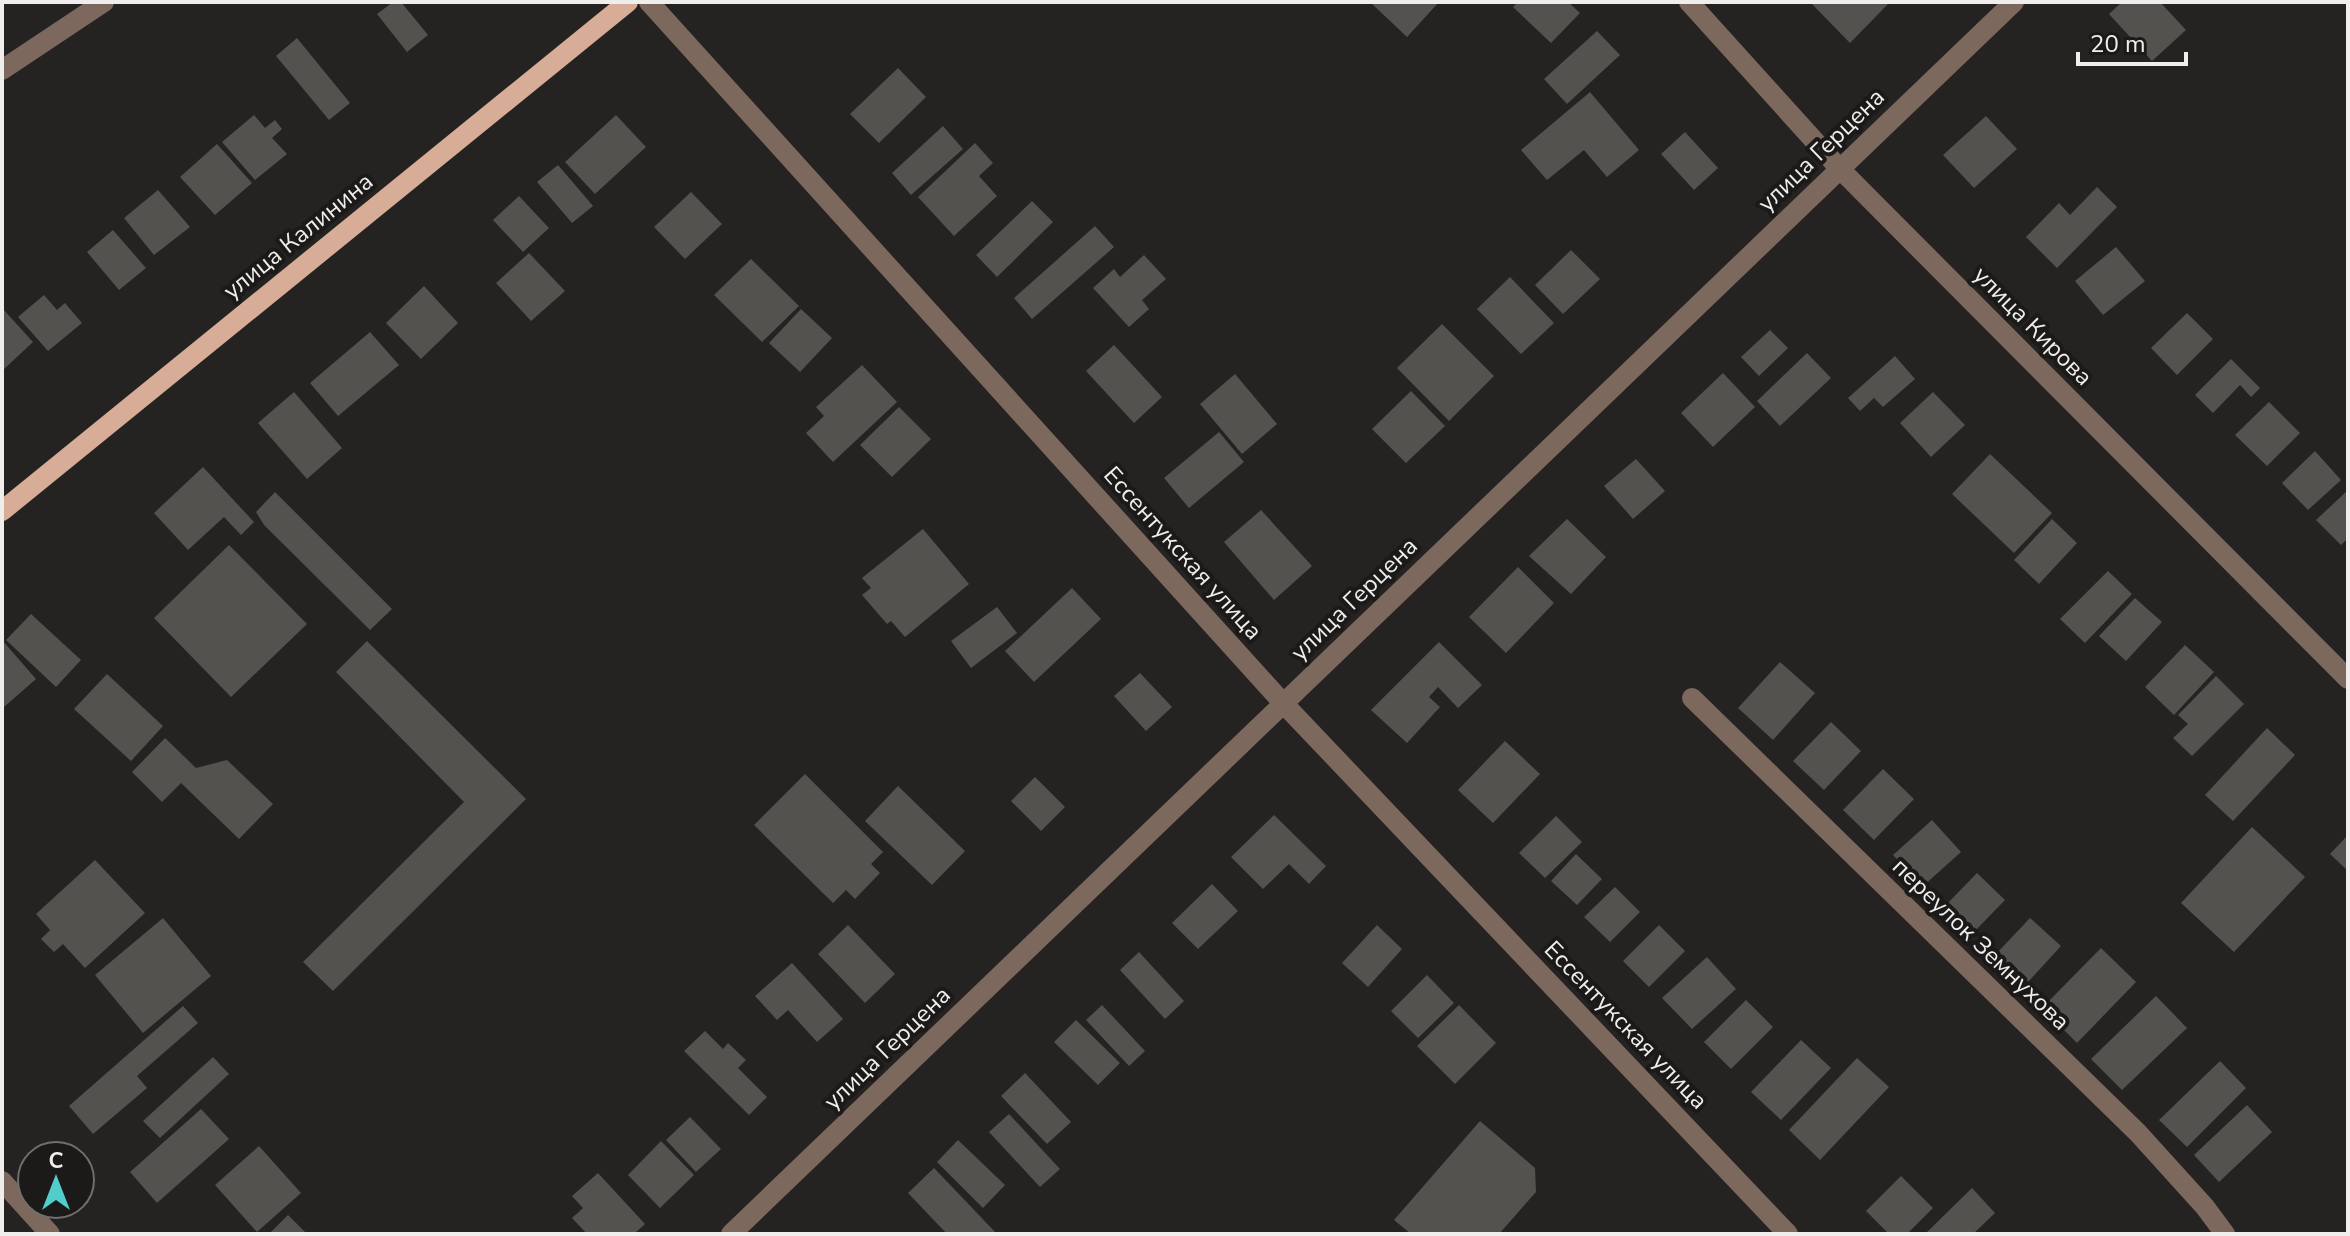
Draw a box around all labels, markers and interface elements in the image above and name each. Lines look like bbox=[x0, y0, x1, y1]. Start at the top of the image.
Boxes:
scale bar bbox=[2078, 16, 2186, 66]
text: 20 m bbox=[2090, 28, 2146, 60]
street label: улица Герцена bbox=[1751, 81, 1891, 219]
street label: улица Калинина bbox=[216, 166, 380, 306]
street label: улица Кирова bbox=[1966, 259, 2100, 393]
street label: Ессентукская улица bbox=[1097, 460, 1269, 646]
street label: улица Герцена bbox=[1284, 530, 1424, 668]
street label: переулок Земнухова bbox=[1885, 851, 2077, 1037]
street label: Ессентукская улица bbox=[1537, 934, 1715, 1116]
street label: улица Герцена bbox=[817, 979, 957, 1117]
north arrow bbox=[16, 1140, 96, 1220]
text: С bbox=[49, 1146, 64, 1176]

